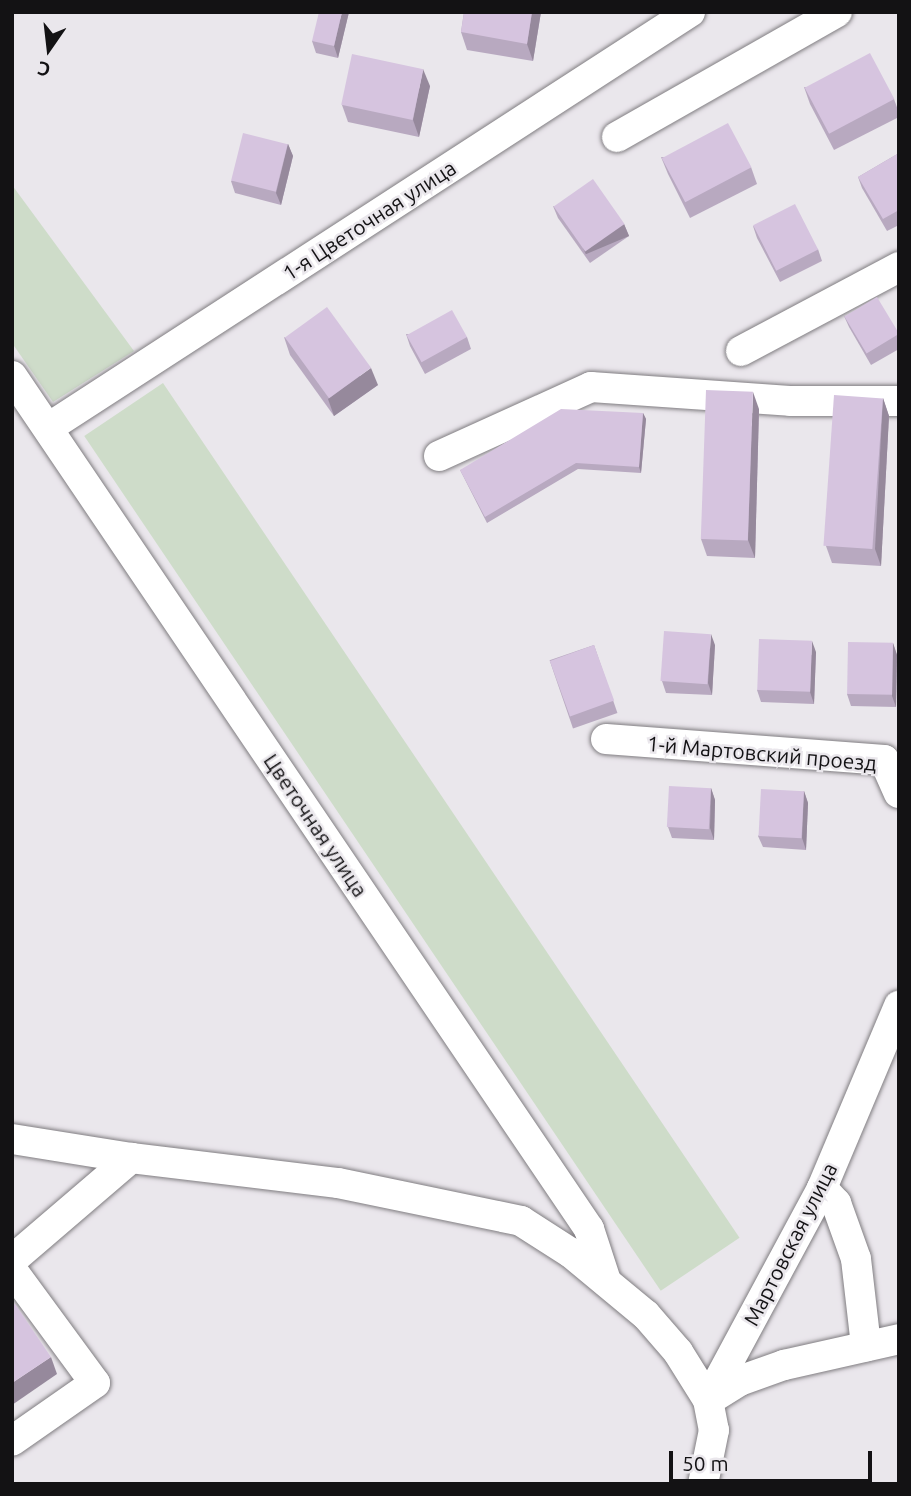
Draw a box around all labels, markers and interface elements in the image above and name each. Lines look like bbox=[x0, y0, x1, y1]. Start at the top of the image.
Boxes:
north arrow bbox=[14, 14, 84, 84]
text: С bbox=[35, 57, 52, 82]
street label: 1-я Цветочная улица bbox=[278, 155, 460, 285]
street label: 1-й Мартовский проезд bbox=[646, 730, 878, 776]
street label: Цветочная улица bbox=[259, 749, 373, 901]
street label: Мартовская улица bbox=[738, 1158, 842, 1330]
scale bar bbox=[673, 1436, 876, 1480]
text: 50 m bbox=[682, 1451, 729, 1475]

